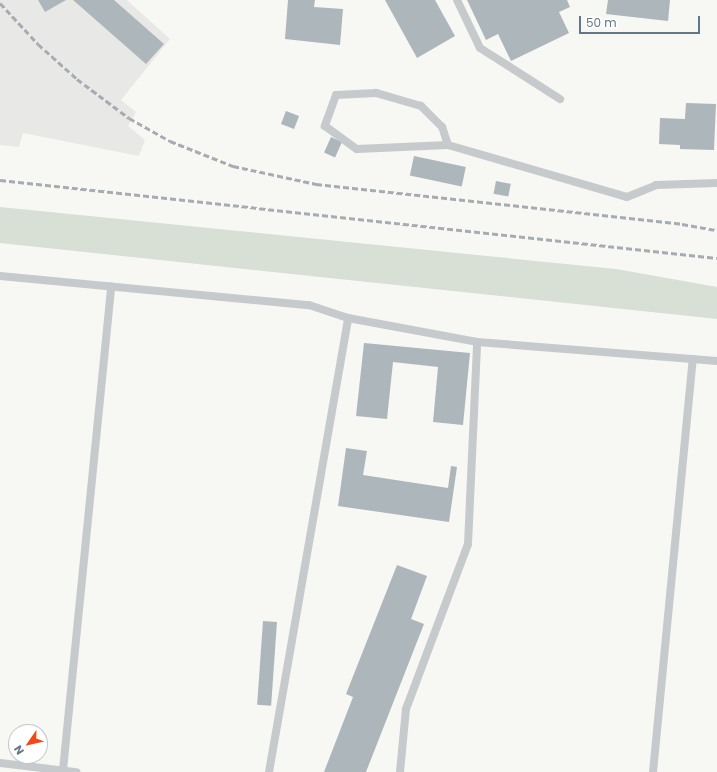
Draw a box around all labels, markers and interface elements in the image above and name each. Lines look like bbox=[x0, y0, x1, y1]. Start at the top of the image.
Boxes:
scale bar bbox=[581, 8, 702, 34]
text: 50 m bbox=[586, 14, 617, 31]
north arrow bbox=[8, 724, 48, 764]
text: N bbox=[10, 742, 28, 758]

